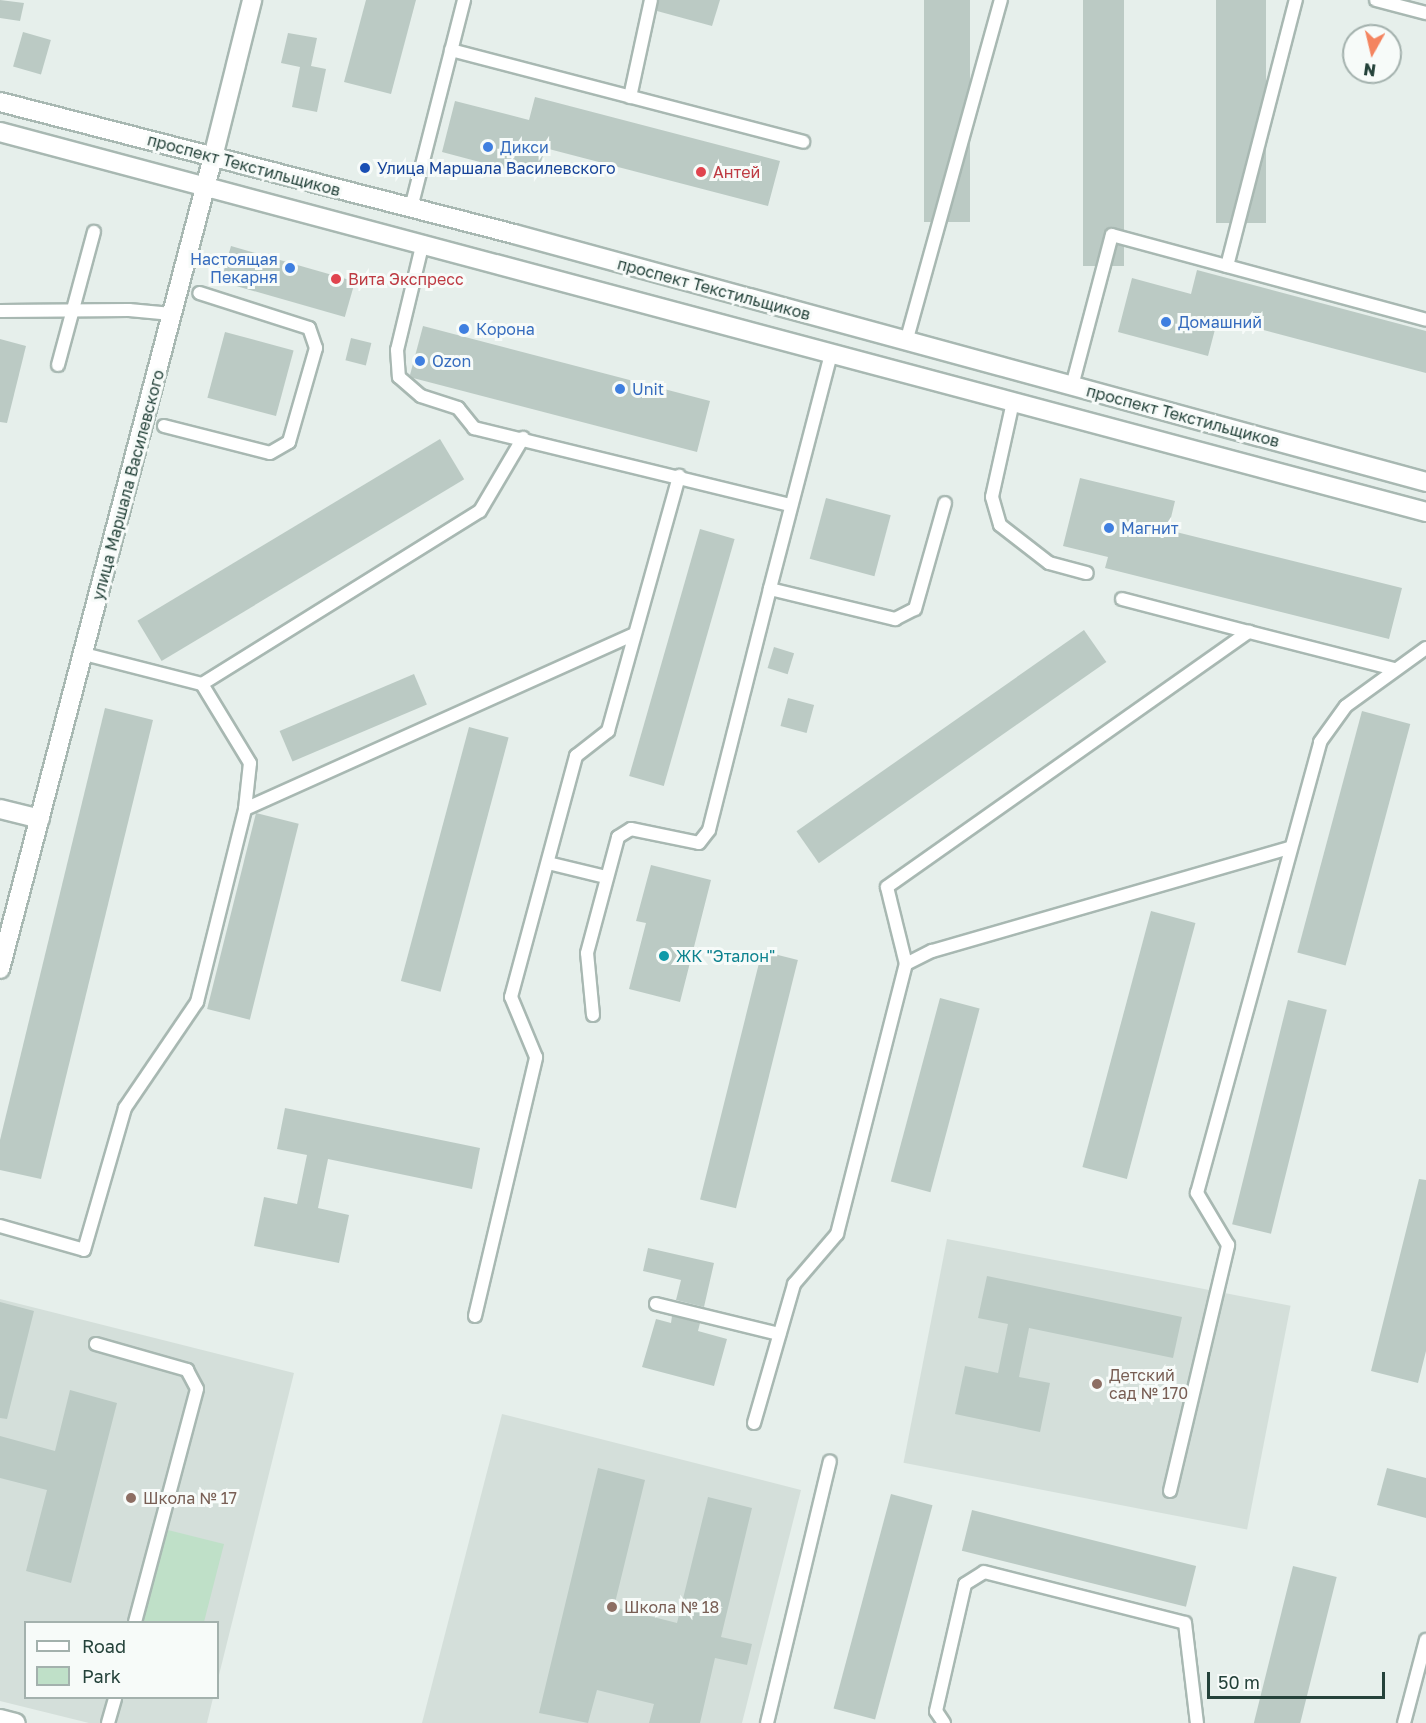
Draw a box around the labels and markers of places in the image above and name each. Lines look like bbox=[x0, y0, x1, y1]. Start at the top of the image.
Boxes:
place label: Дикси bbox=[500, 137, 549, 157]
marker: Дикси bbox=[481, 140, 495, 154]
place label: Улица Маршала Василевского bbox=[377, 158, 616, 178]
marker: Улица Маршала Василевского bbox=[358, 161, 372, 175]
place label: Антей bbox=[713, 162, 760, 182]
marker: Антей bbox=[694, 165, 708, 179]
place label: Настоящая Пекарня bbox=[190, 249, 278, 287]
marker: Настоящая Пекарня bbox=[283, 261, 297, 275]
place label: Вита Экспресс bbox=[348, 269, 464, 289]
marker: Вита Экспресс bbox=[329, 272, 343, 286]
place label: Домашний bbox=[1178, 312, 1262, 332]
marker: Домашний bbox=[1159, 315, 1173, 329]
place label: Корона bbox=[476, 319, 535, 339]
marker: Корона bbox=[457, 322, 471, 336]
place label: Ozon bbox=[432, 351, 471, 371]
marker: Ozon bbox=[413, 354, 427, 368]
place label: Unit bbox=[632, 379, 664, 399]
marker: Unit bbox=[613, 382, 627, 396]
place label: Магнит bbox=[1121, 518, 1179, 538]
marker: Магнит bbox=[1102, 521, 1116, 535]
place label: ЖК "Эталон" bbox=[676, 946, 775, 966]
marker: ЖК "Эталон" bbox=[657, 949, 671, 963]
place label: Детский сад № 170 bbox=[1109, 1365, 1188, 1403]
marker: Детский сад № 170 bbox=[1090, 1377, 1104, 1391]
place label: Школа № 17 bbox=[143, 1488, 237, 1508]
marker: Школа № 17 bbox=[124, 1491, 138, 1505]
place label: Школа № 18 bbox=[624, 1597, 719, 1617]
marker: Школа № 18 bbox=[605, 1600, 619, 1614]

